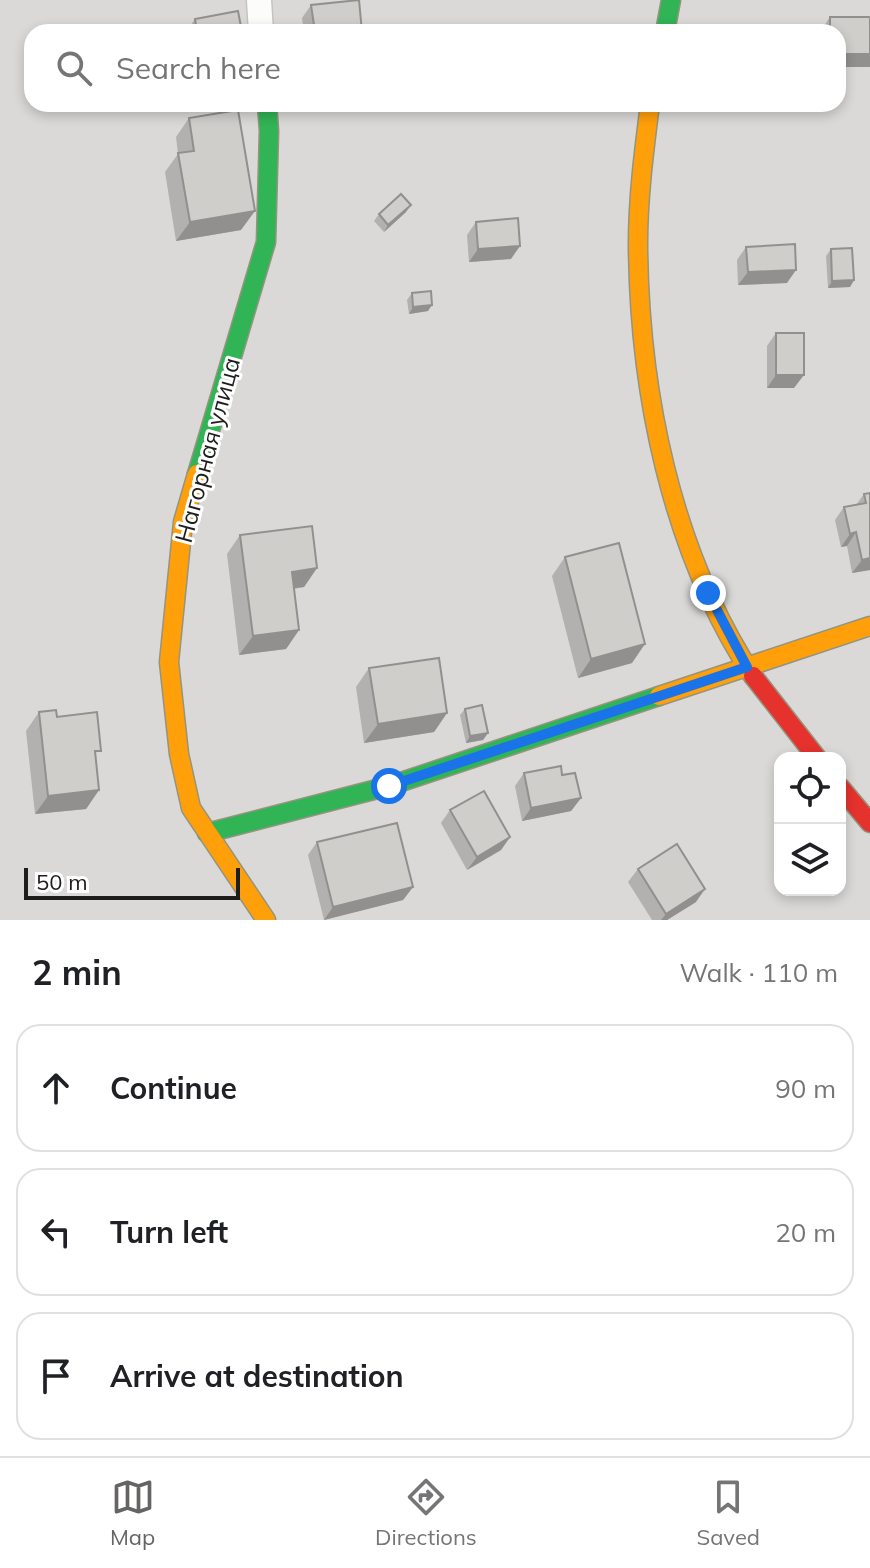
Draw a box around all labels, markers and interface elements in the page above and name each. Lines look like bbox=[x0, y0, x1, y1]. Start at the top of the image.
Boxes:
search box bbox=[24, 24, 846, 112]
icon: search bbox=[52, 46, 96, 90]
text: Search here bbox=[116, 49, 281, 87]
street label: Нагорная улица bbox=[168, 354, 246, 546]
route end bbox=[690, 575, 726, 611]
map controls bbox=[774, 752, 846, 896]
button: locate bbox=[774, 752, 846, 824]
route start bbox=[371, 768, 407, 804]
button: layers bbox=[774, 824, 846, 896]
scale bar bbox=[24, 864, 240, 900]
text: 50 m bbox=[36, 868, 87, 896]
text: 2 min bbox=[32, 951, 122, 994]
text: Walk · 110 m bbox=[679, 956, 838, 989]
icon: ahead bbox=[34, 1066, 78, 1110]
text: Continue bbox=[110, 1069, 237, 1107]
text: 90 m bbox=[775, 1072, 836, 1105]
icon: left bbox=[34, 1210, 78, 1254]
text: Turn left bbox=[110, 1213, 228, 1251]
text: 20 m bbox=[775, 1216, 836, 1249]
icon: arrive bbox=[34, 1354, 78, 1398]
text: Arrive at destination bbox=[110, 1357, 404, 1395]
tab: Map bbox=[110, 1475, 155, 1551]
tab: Directions bbox=[375, 1475, 477, 1551]
tab: Saved bbox=[697, 1475, 760, 1551]

